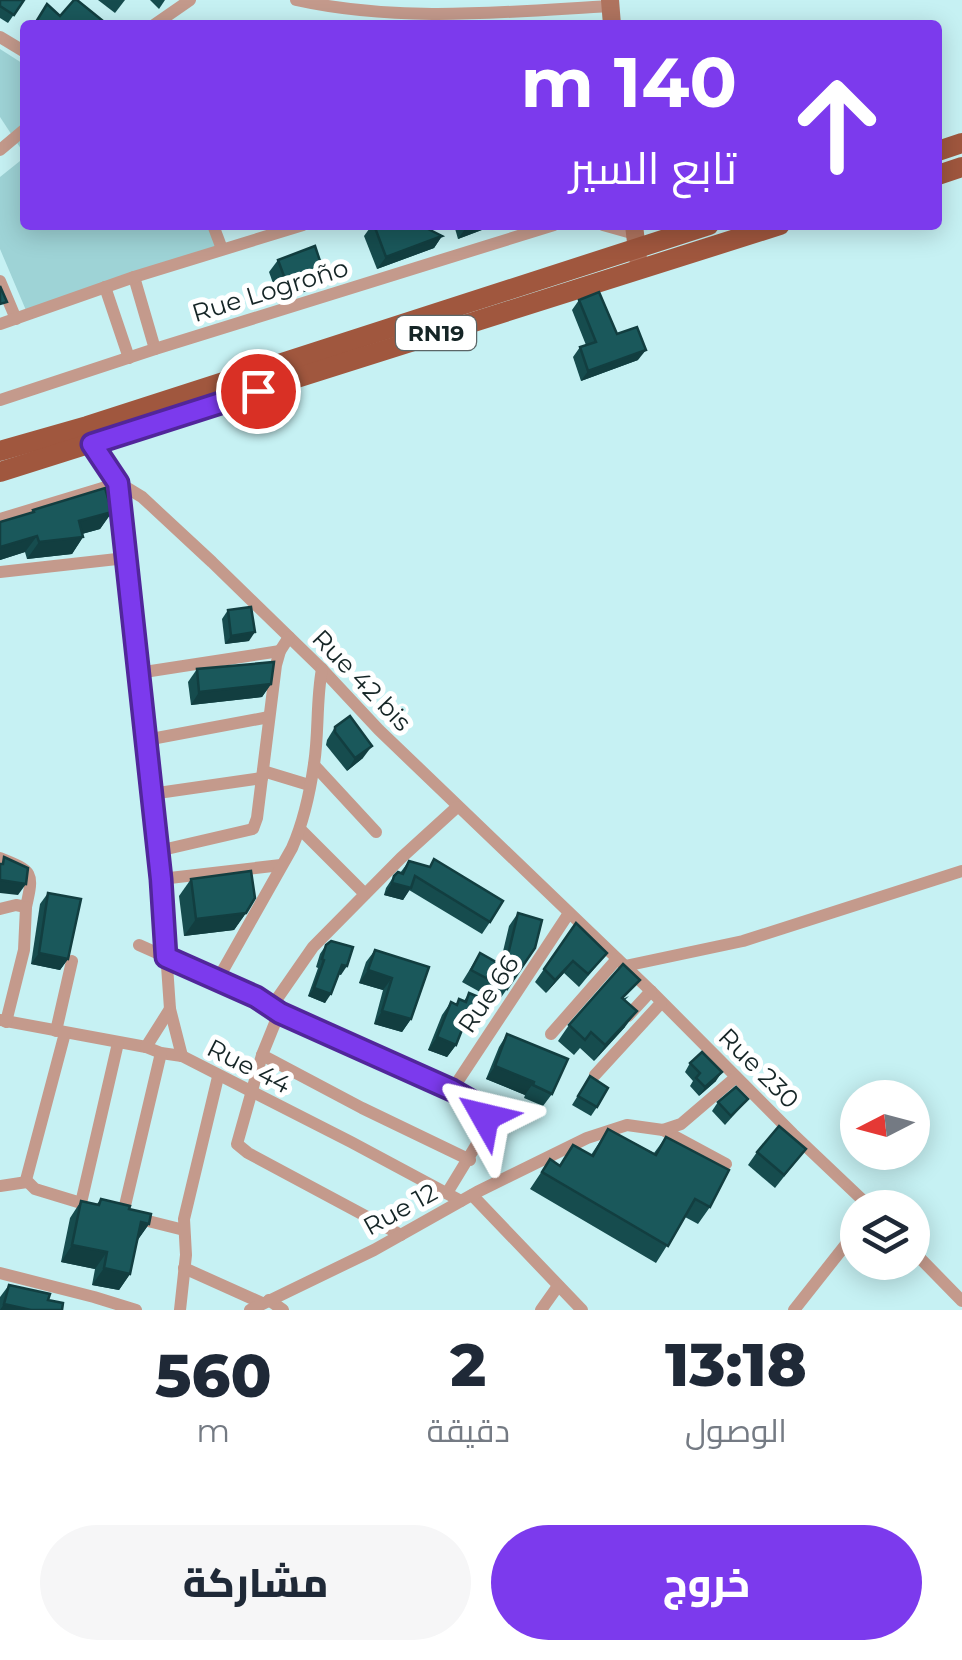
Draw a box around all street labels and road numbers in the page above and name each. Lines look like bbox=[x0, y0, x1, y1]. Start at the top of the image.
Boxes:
street label: Rue Logroño bbox=[188, 252, 352, 328]
road number: RN19 bbox=[396, 316, 476, 350]
street label: Rue 42 bis bbox=[306, 623, 418, 737]
street label: Rue 66 bbox=[451, 950, 525, 1038]
street label: Rue 230 bbox=[713, 1022, 805, 1114]
street label: Rue 44 bbox=[202, 1032, 296, 1100]
street label: Rue 12 bbox=[358, 1177, 442, 1241]

